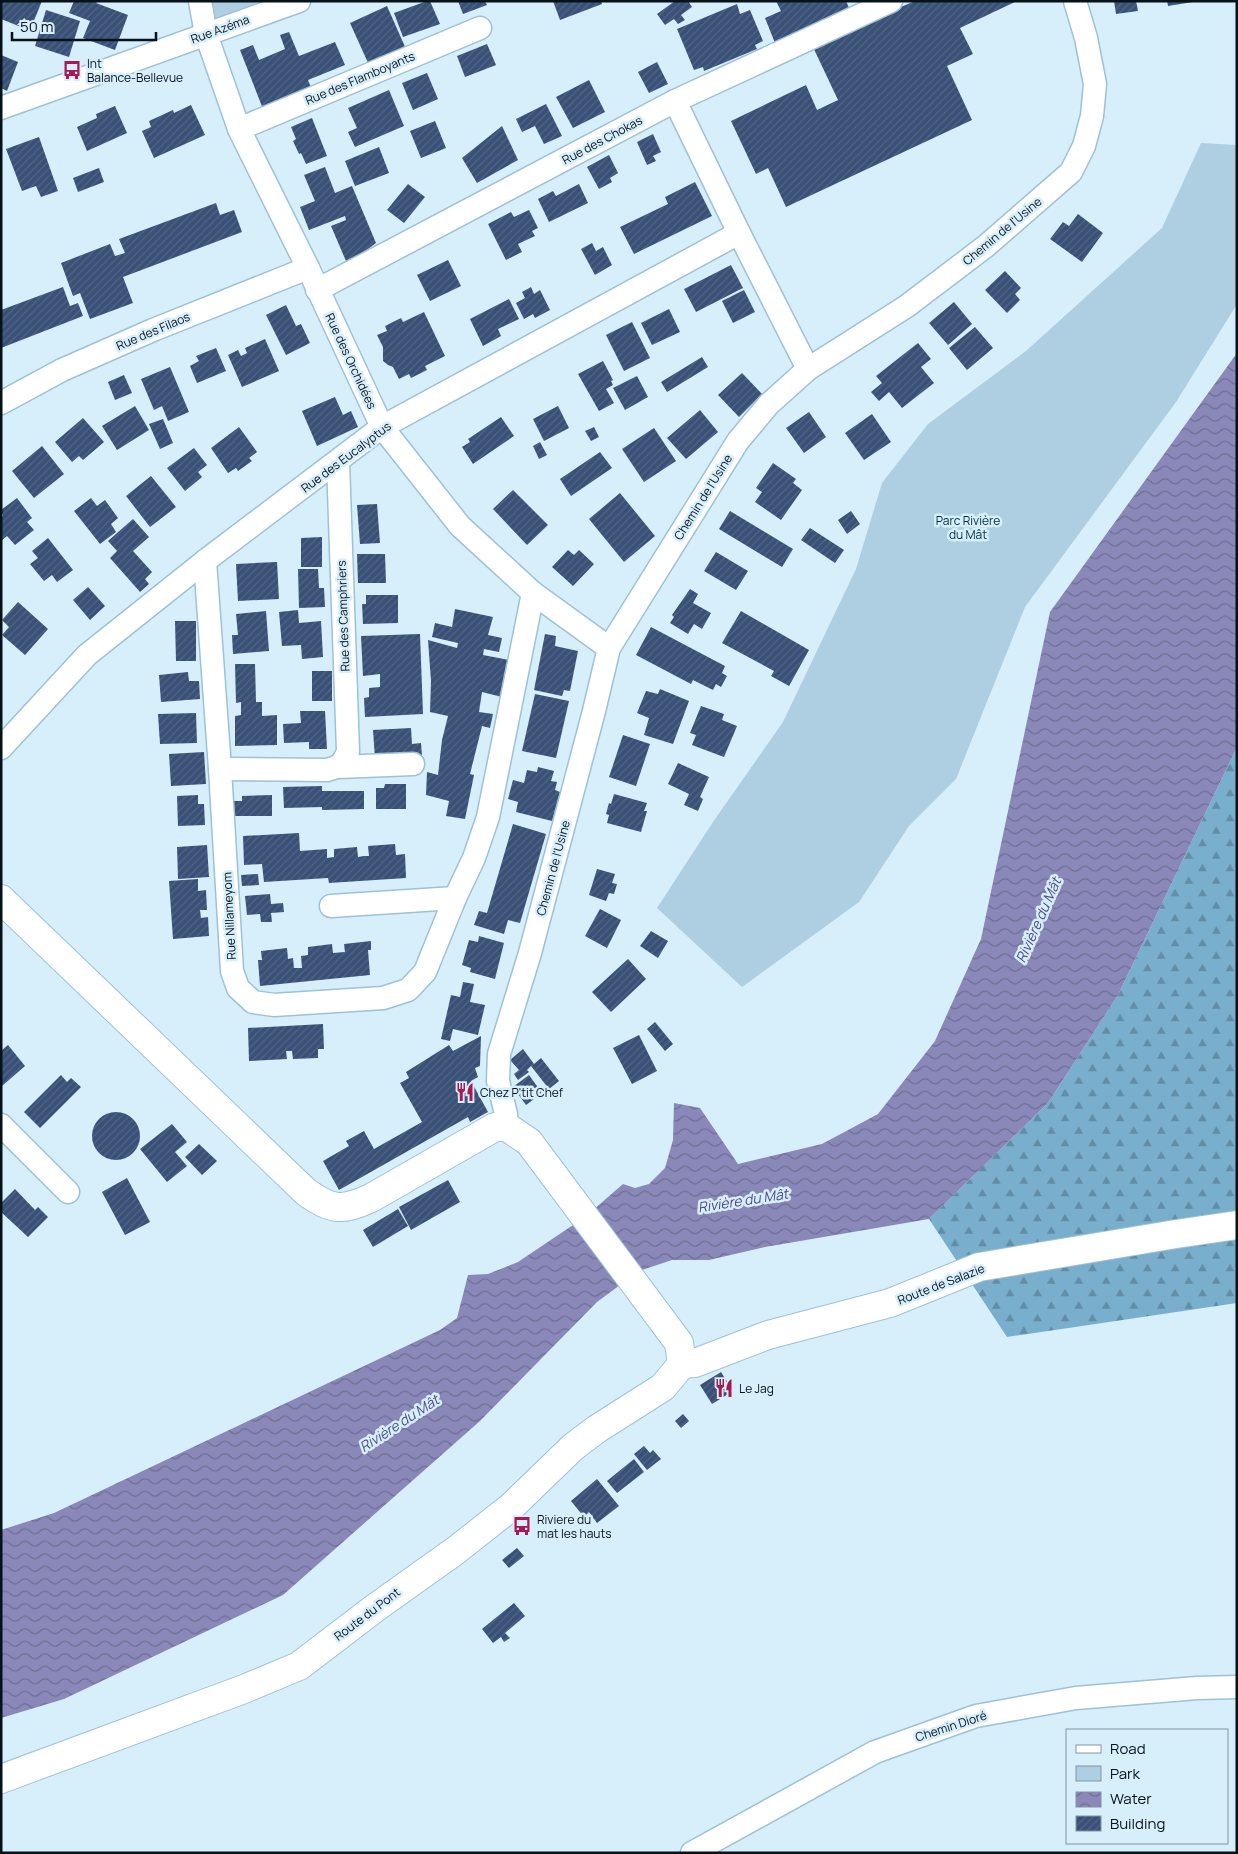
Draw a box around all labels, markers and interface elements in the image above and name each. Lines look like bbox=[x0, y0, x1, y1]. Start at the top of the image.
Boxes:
scale bar bbox=[12, 10, 156, 42]
street label: Rue Azéma bbox=[188, 11, 252, 47]
text: 50 m bbox=[20, 16, 54, 37]
street label: Rue des Flamboyants bbox=[303, 47, 417, 109]
place label: Int Balance-Bellevue bbox=[87, 55, 183, 86]
bus stop icon: Int Balance-Bellevue bbox=[61, 59, 83, 81]
street label: Rue des Chokas bbox=[559, 112, 645, 168]
street label: Chemin de l'Usine bbox=[959, 193, 1045, 269]
street label: Rue des Filaos bbox=[114, 308, 192, 354]
street label: Rue des Orchidées bbox=[321, 310, 381, 412]
street label: Rue des Eucalyptus bbox=[298, 418, 394, 496]
street label: Chemin de l'Usine bbox=[670, 451, 736, 543]
park label: Parc Rivière du Mât bbox=[936, 512, 1000, 543]
street label: Rue des Camphriers bbox=[333, 560, 353, 672]
street label: Chemin de l'Usine bbox=[532, 818, 574, 918]
street label: Rue Nillameyom bbox=[218, 872, 240, 960]
water label: Rivière du Mât bbox=[1011, 873, 1066, 965]
restaurant icon: Chez P'tit Chef bbox=[454, 1081, 476, 1103]
place label: Chez P'tit Chef bbox=[480, 1084, 564, 1101]
water label: Rivière du Mât bbox=[697, 1183, 791, 1217]
street label: Route de Salazie bbox=[895, 1260, 987, 1308]
restaurant icon: Le Jag bbox=[713, 1377, 735, 1399]
place label: Le Jag bbox=[739, 1380, 774, 1397]
water label: Rivière du Mât bbox=[356, 1389, 444, 1456]
place label: Riviere du mat les hauts bbox=[537, 1511, 612, 1542]
bus stop icon: Riviere du mat les hauts bbox=[511, 1515, 533, 1537]
street label: Route du Pont bbox=[330, 1583, 404, 1644]
street label: Chemin Dioré bbox=[913, 1706, 989, 1746]
legend bbox=[1066, 1729, 1228, 1844]
text: Road bbox=[1110, 1738, 1146, 1759]
text: Park bbox=[1110, 1763, 1140, 1784]
text: Water bbox=[1110, 1788, 1152, 1809]
text: Building bbox=[1110, 1813, 1165, 1834]

